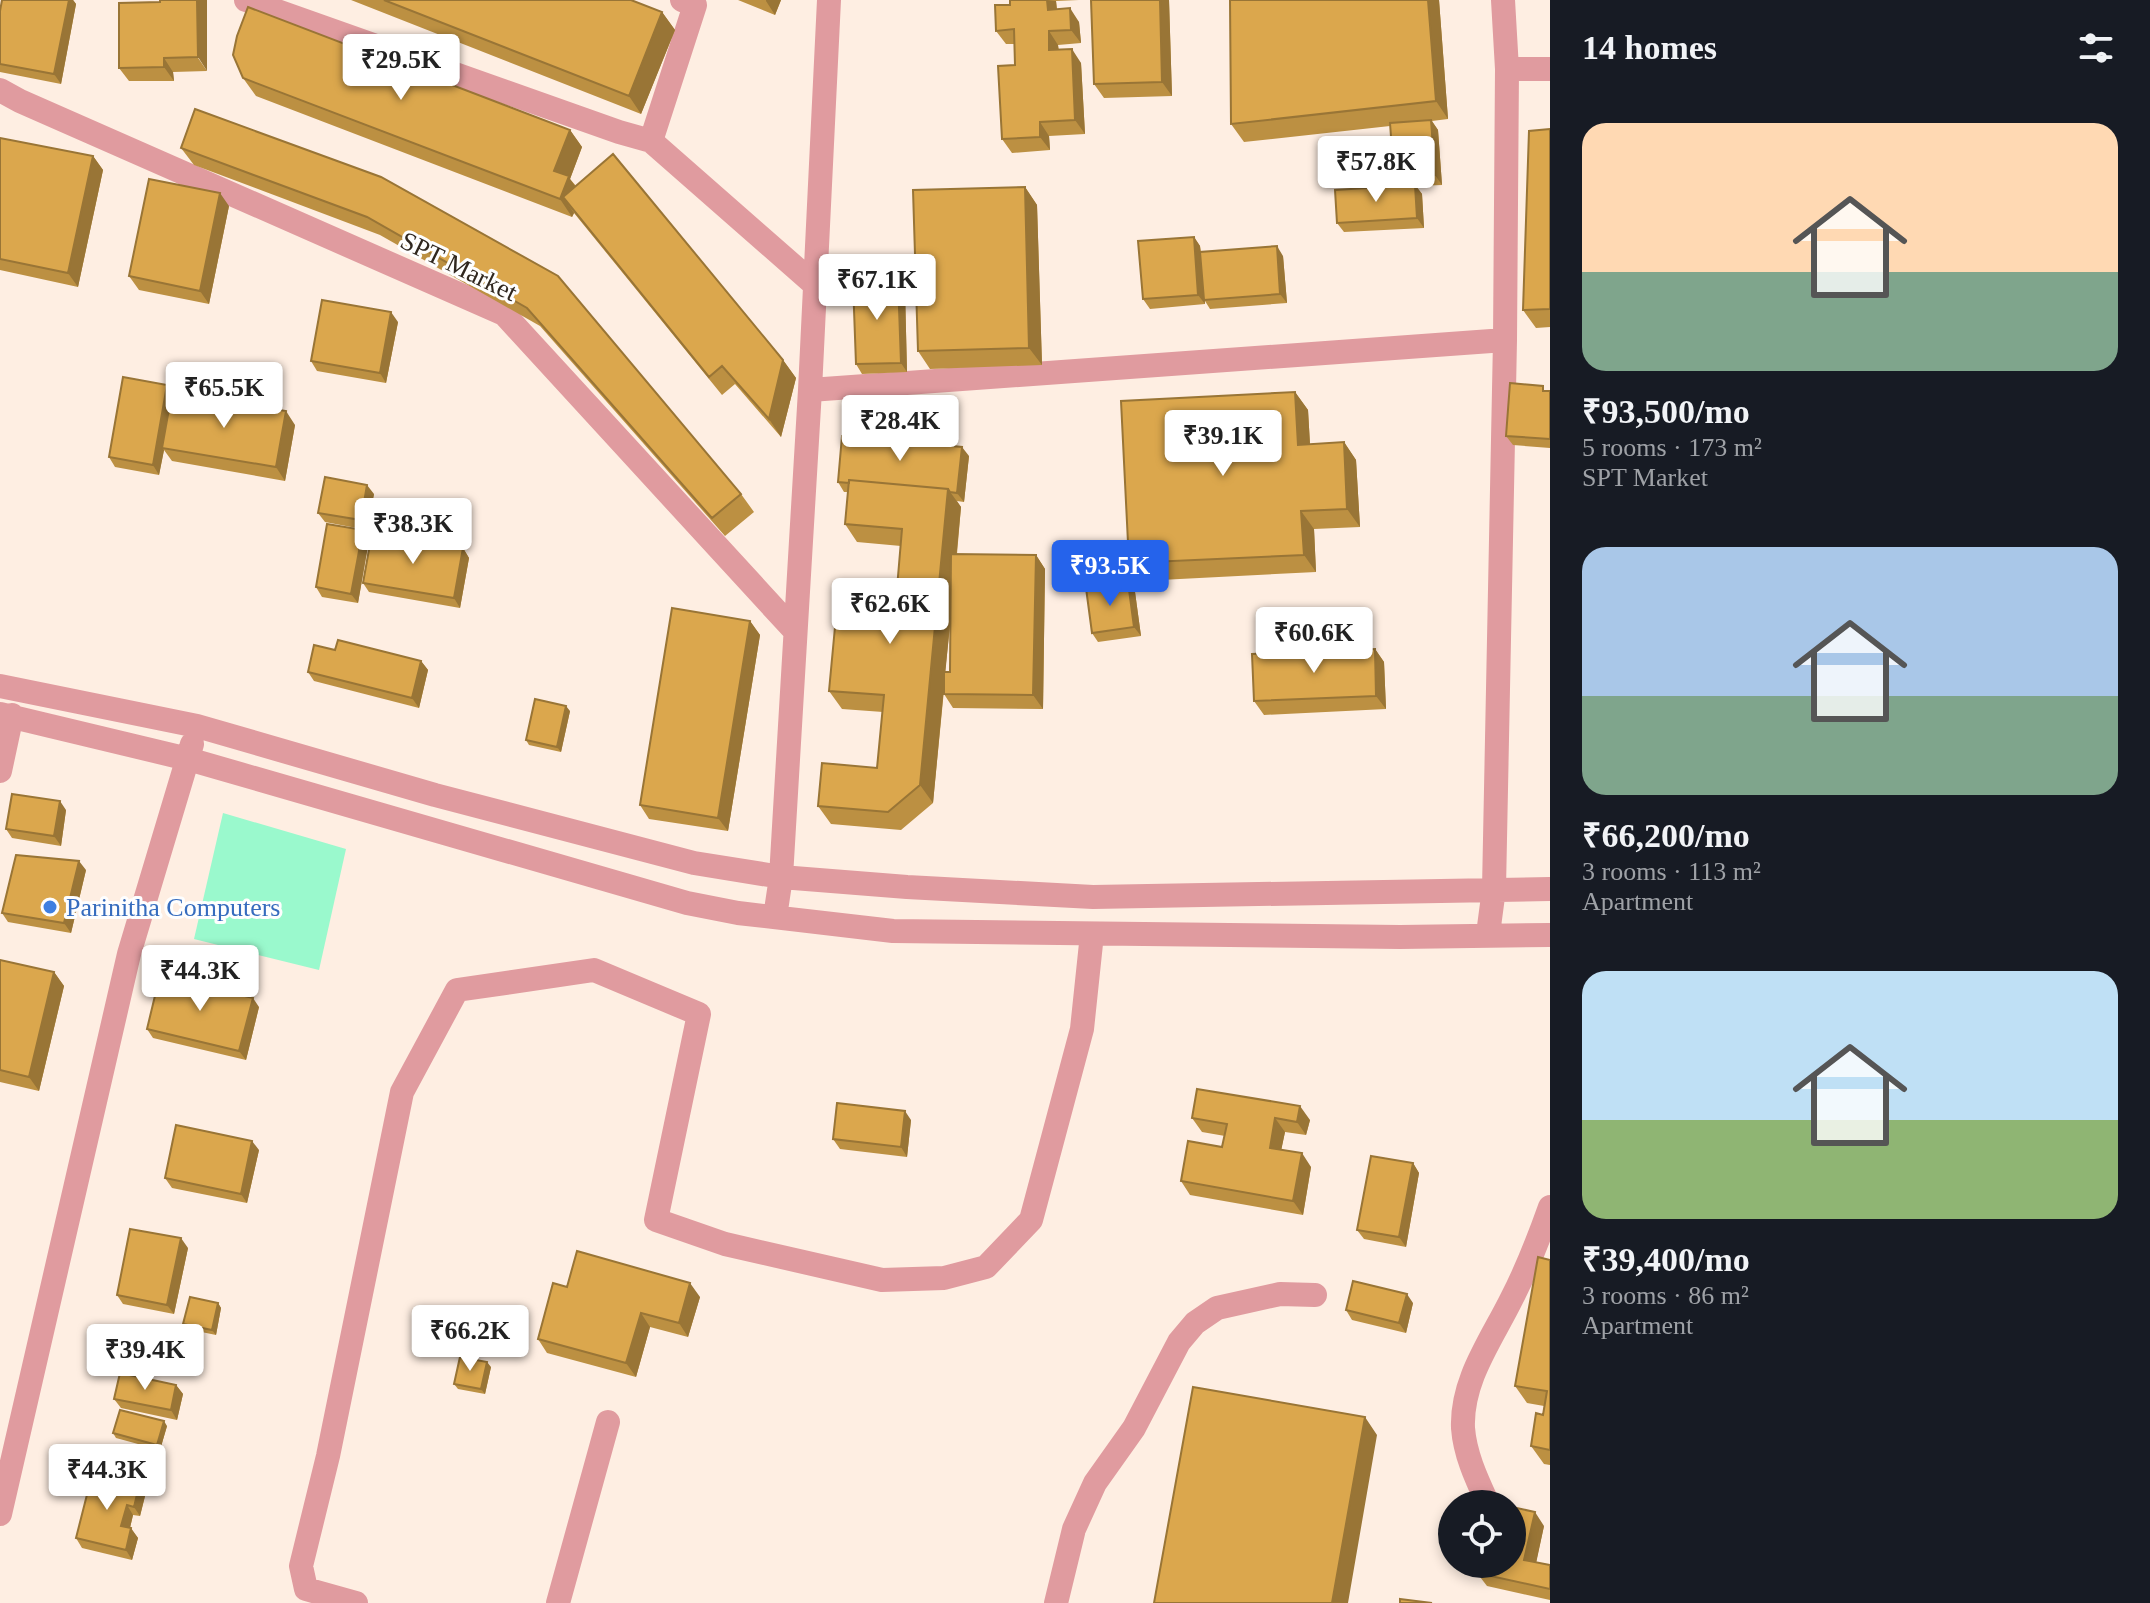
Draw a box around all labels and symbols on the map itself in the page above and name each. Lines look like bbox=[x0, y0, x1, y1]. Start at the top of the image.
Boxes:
pin: ₹29.5K bbox=[336, 34, 466, 102]
pin: ₹57.8K bbox=[1311, 136, 1441, 204]
street label: SPT Market bbox=[396, 226, 522, 307]
pin: ₹67.1K bbox=[812, 254, 942, 322]
pin: ₹65.5K bbox=[159, 362, 289, 430]
pin: ₹28.4K bbox=[835, 395, 965, 463]
pin: ₹39.1K bbox=[1158, 410, 1288, 478]
pin: ₹38.3K bbox=[348, 498, 478, 566]
pin: ₹93.5K bbox=[1045, 540, 1175, 608]
pin: ₹62.6K bbox=[825, 578, 955, 646]
pin: ₹60.6K bbox=[1249, 607, 1379, 675]
place label: Parinitha Computers bbox=[66, 893, 280, 922]
marker: Parinitha Computers bbox=[41, 898, 59, 916]
pin: ₹44.3K bbox=[135, 945, 265, 1013]
pin: ₹66.2K bbox=[405, 1305, 535, 1373]
pin: ₹39.4K bbox=[80, 1324, 210, 1392]
pin: ₹44.3K bbox=[42, 1444, 172, 1512]

